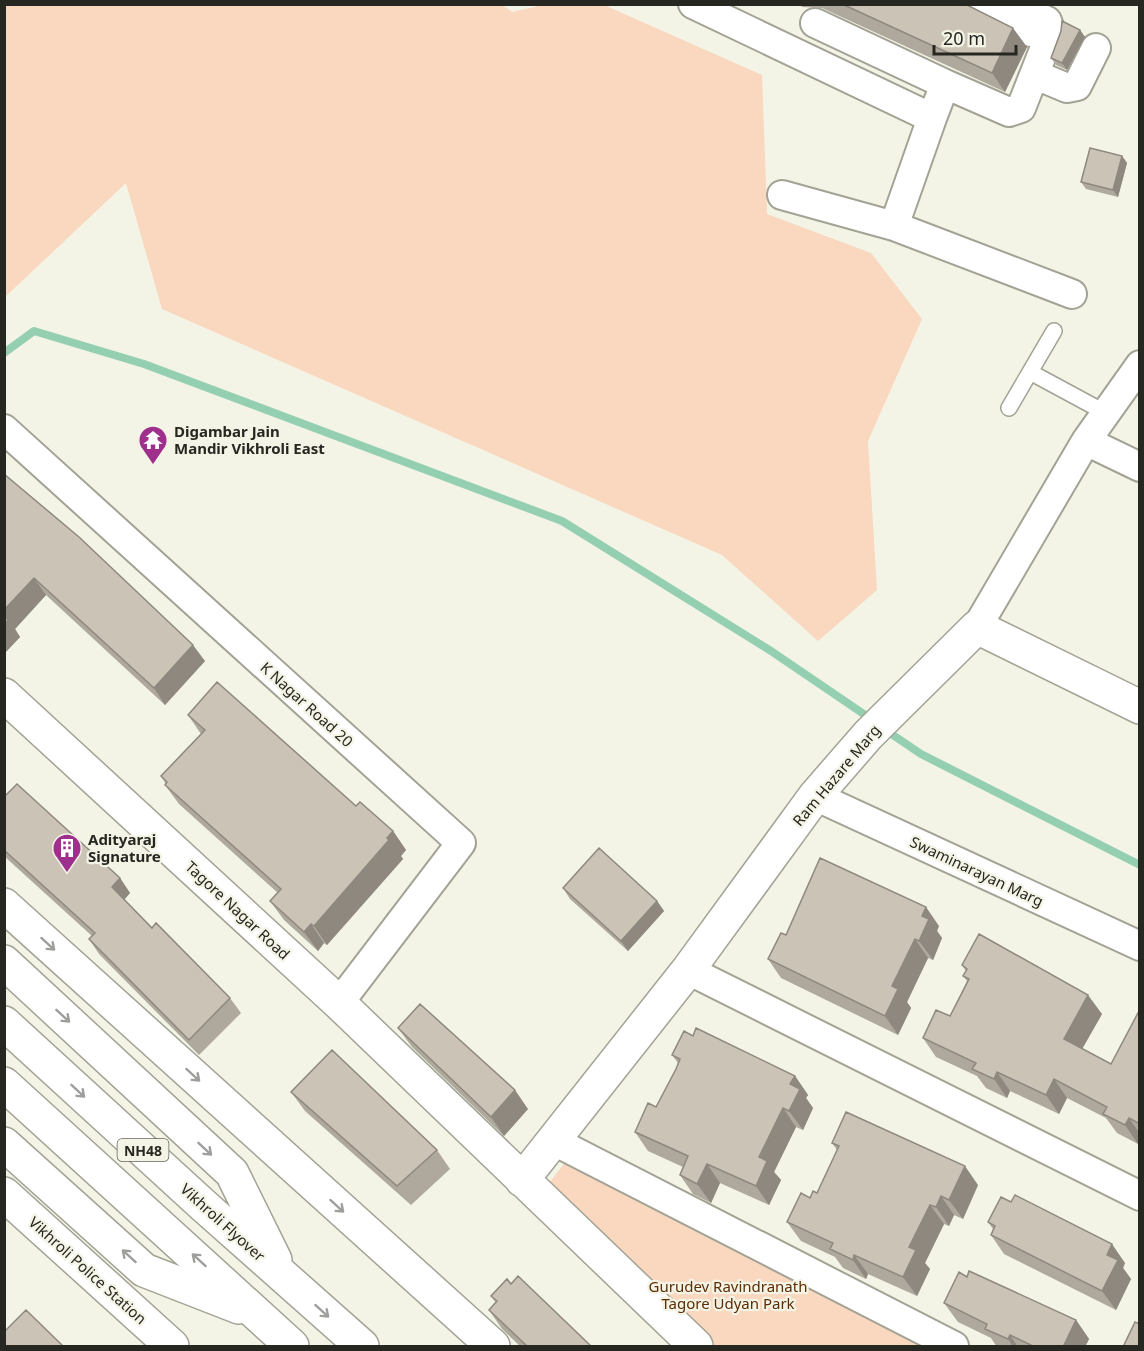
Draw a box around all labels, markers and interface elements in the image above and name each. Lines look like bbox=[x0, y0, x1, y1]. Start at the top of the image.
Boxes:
scale bar bbox=[934, 18, 1016, 56]
text: 20 m bbox=[943, 26, 985, 50]
place label: Digambar Jain Mandir Vikhroli East bbox=[174, 421, 325, 458]
temple icon: Digambar Jain Mandir Vikhroli East bbox=[137, 424, 169, 466]
street label: K Nagar Road 20 bbox=[257, 657, 357, 751]
street label: Ram Hazare Marg bbox=[788, 720, 884, 830]
place label: Adityaraj Signature bbox=[88, 829, 161, 866]
street label: Swaminarayan Marg bbox=[907, 831, 1047, 911]
building icon: Adityaraj Signature bbox=[51, 832, 83, 874]
street label: Tagore Nagar Road bbox=[182, 856, 294, 964]
one-way arrow bbox=[40, 937, 55, 951]
one-way arrow bbox=[55, 1009, 70, 1023]
one-way arrow bbox=[185, 1068, 200, 1082]
one-way arrow bbox=[71, 1084, 86, 1098]
road number: NH48 bbox=[118, 1139, 168, 1161]
one-way arrow bbox=[198, 1142, 213, 1156]
street label: Vikhroli Flyover bbox=[177, 1179, 269, 1265]
one-way arrow bbox=[330, 1199, 345, 1213]
street label: Vikhroli Police Station bbox=[25, 1212, 151, 1328]
one-way arrow bbox=[121, 1249, 136, 1263]
one-way arrow bbox=[191, 1253, 206, 1267]
park label: Gurudev Ravindranath Tagore Udyan Park bbox=[649, 1276, 807, 1313]
one-way arrow bbox=[314, 1304, 329, 1318]

